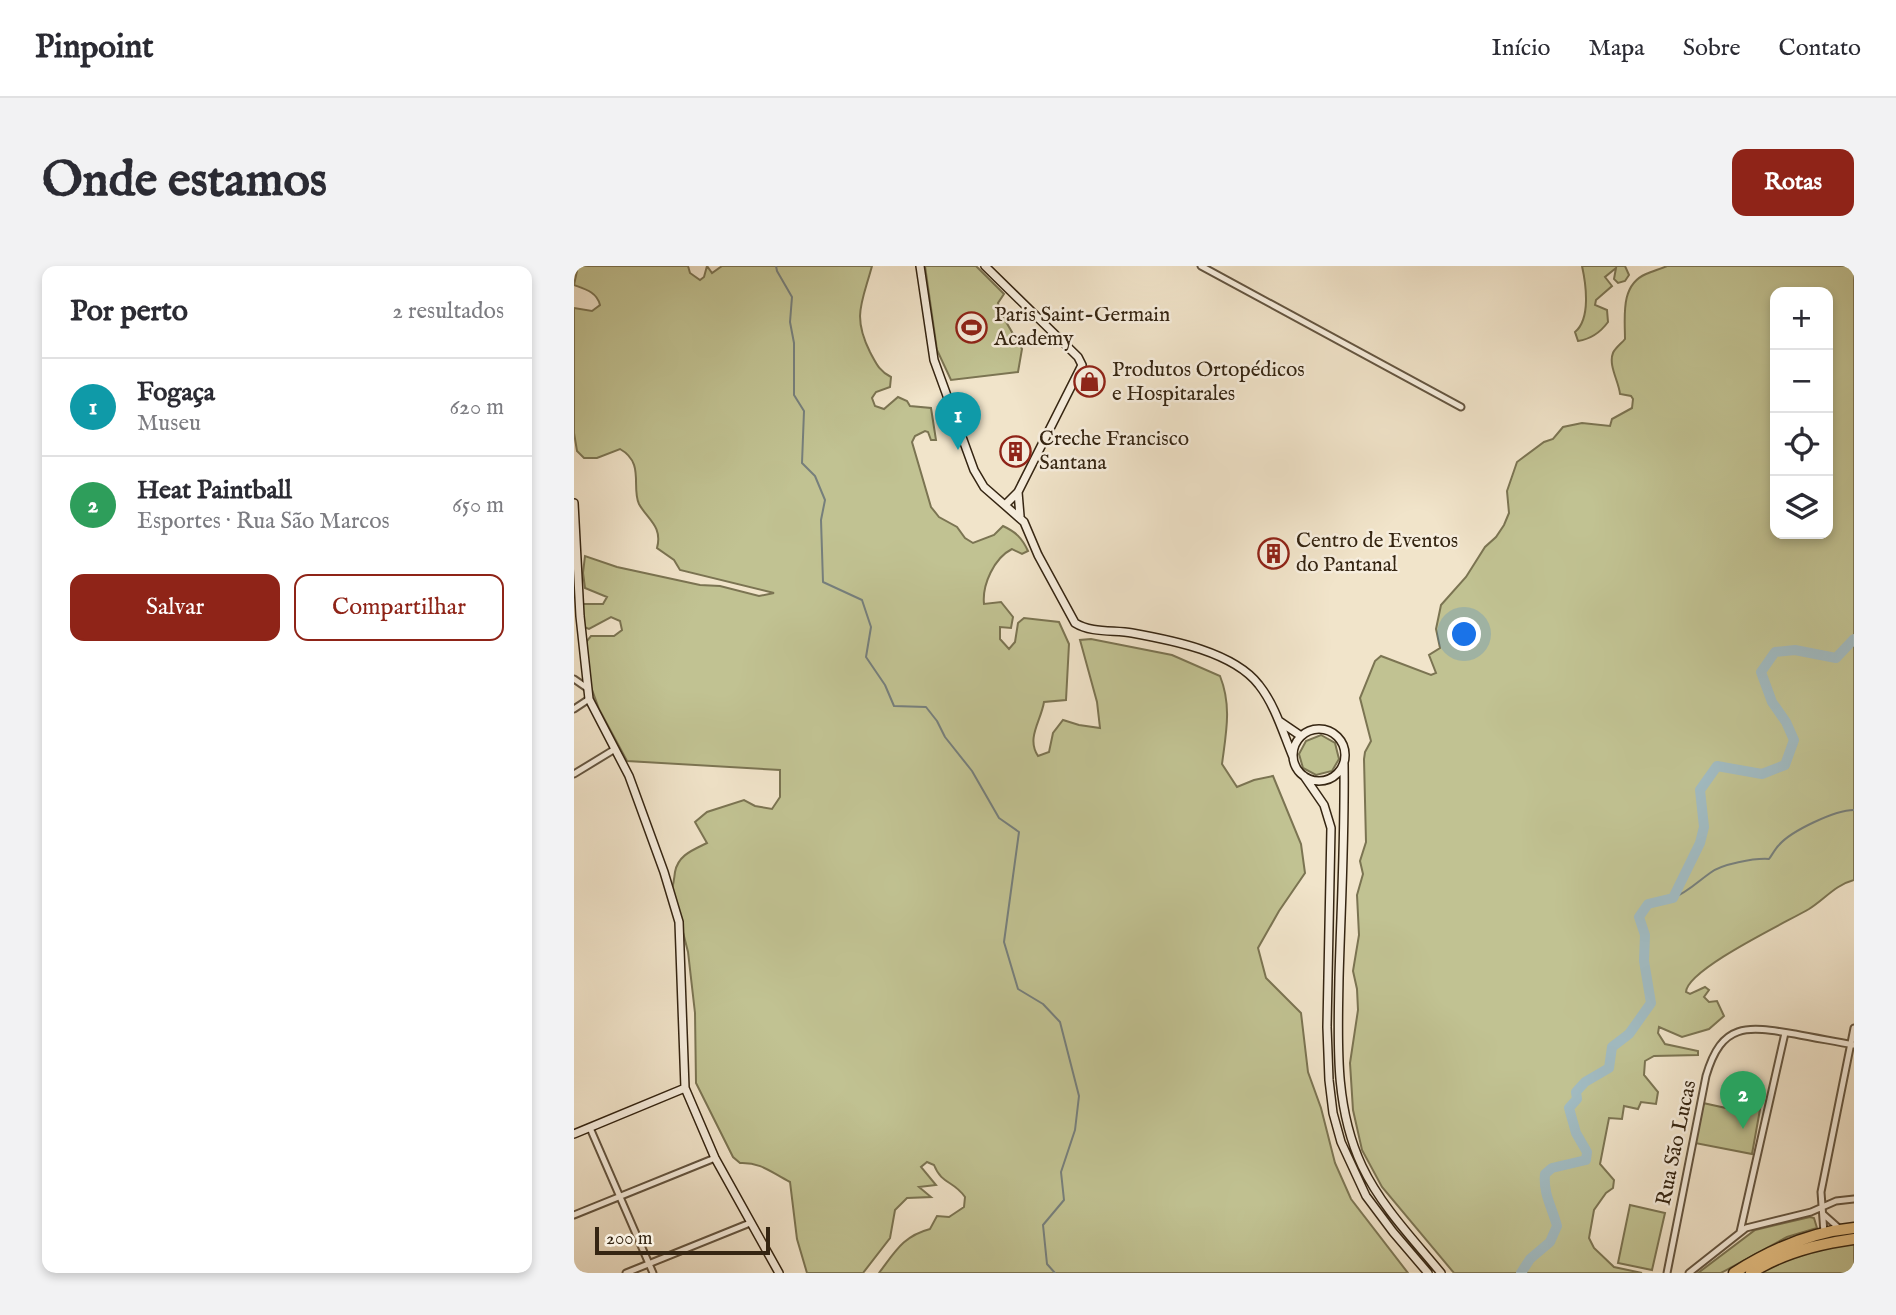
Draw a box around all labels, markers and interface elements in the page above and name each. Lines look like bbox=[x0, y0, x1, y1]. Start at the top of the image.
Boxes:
text: Pinpoint bbox=[35, 27, 154, 69]
text: Início bbox=[1491, 33, 1550, 64]
text: Mapa bbox=[1588, 33, 1645, 64]
text: Sobre bbox=[1683, 33, 1741, 64]
text: Contato bbox=[1779, 33, 1861, 64]
button: Rotas bbox=[1732, 149, 1854, 216]
text: Onde estamos bbox=[42, 151, 327, 213]
map controls bbox=[1770, 287, 1833, 539]
button: + bbox=[1770, 287, 1833, 350]
text: Por perto bbox=[70, 293, 188, 331]
text: 2 resultados bbox=[392, 297, 504, 326]
place label: Paris Saint-Germain Academy bbox=[993, 302, 1170, 353]
sports icon: Paris Saint-Germain Academy bbox=[954, 310, 988, 344]
button: − bbox=[1770, 350, 1833, 413]
place label: Produtos Ortopédicos e Hospitarales bbox=[1112, 357, 1305, 408]
shop icon: Produtos Ortopédicos e Hospitarales bbox=[1072, 365, 1106, 399]
text: Fogaça bbox=[137, 376, 215, 409]
pin: 1 bbox=[935, 392, 981, 450]
text: 1 bbox=[89, 393, 97, 422]
text: 620 m bbox=[449, 393, 504, 422]
text: Museu bbox=[137, 409, 201, 438]
button: locate bbox=[1770, 413, 1833, 476]
place label: Creche Francisco Santana bbox=[1039, 426, 1189, 477]
building icon: Creche Francisco Santana bbox=[999, 434, 1033, 468]
text: Heat Paintball bbox=[137, 474, 292, 507]
button: layers bbox=[1770, 476, 1833, 539]
text: 2 bbox=[88, 491, 98, 520]
text: 650 m bbox=[452, 491, 504, 520]
text: Esportes · Rua São Marcos bbox=[137, 507, 390, 536]
place label: Centro de Eventos do Pantanal bbox=[1296, 528, 1458, 579]
building icon: Centro de Eventos do Pantanal bbox=[1256, 536, 1290, 570]
button: Salvar bbox=[70, 574, 280, 641]
button: Compartilhar bbox=[294, 574, 504, 641]
your location bbox=[1447, 617, 1481, 651]
pin: 2 bbox=[1720, 1071, 1766, 1129]
street label: Rua São Lucas bbox=[1651, 1078, 1703, 1208]
scale bar bbox=[595, 1224, 770, 1256]
text: 200 m bbox=[606, 1227, 652, 1251]

